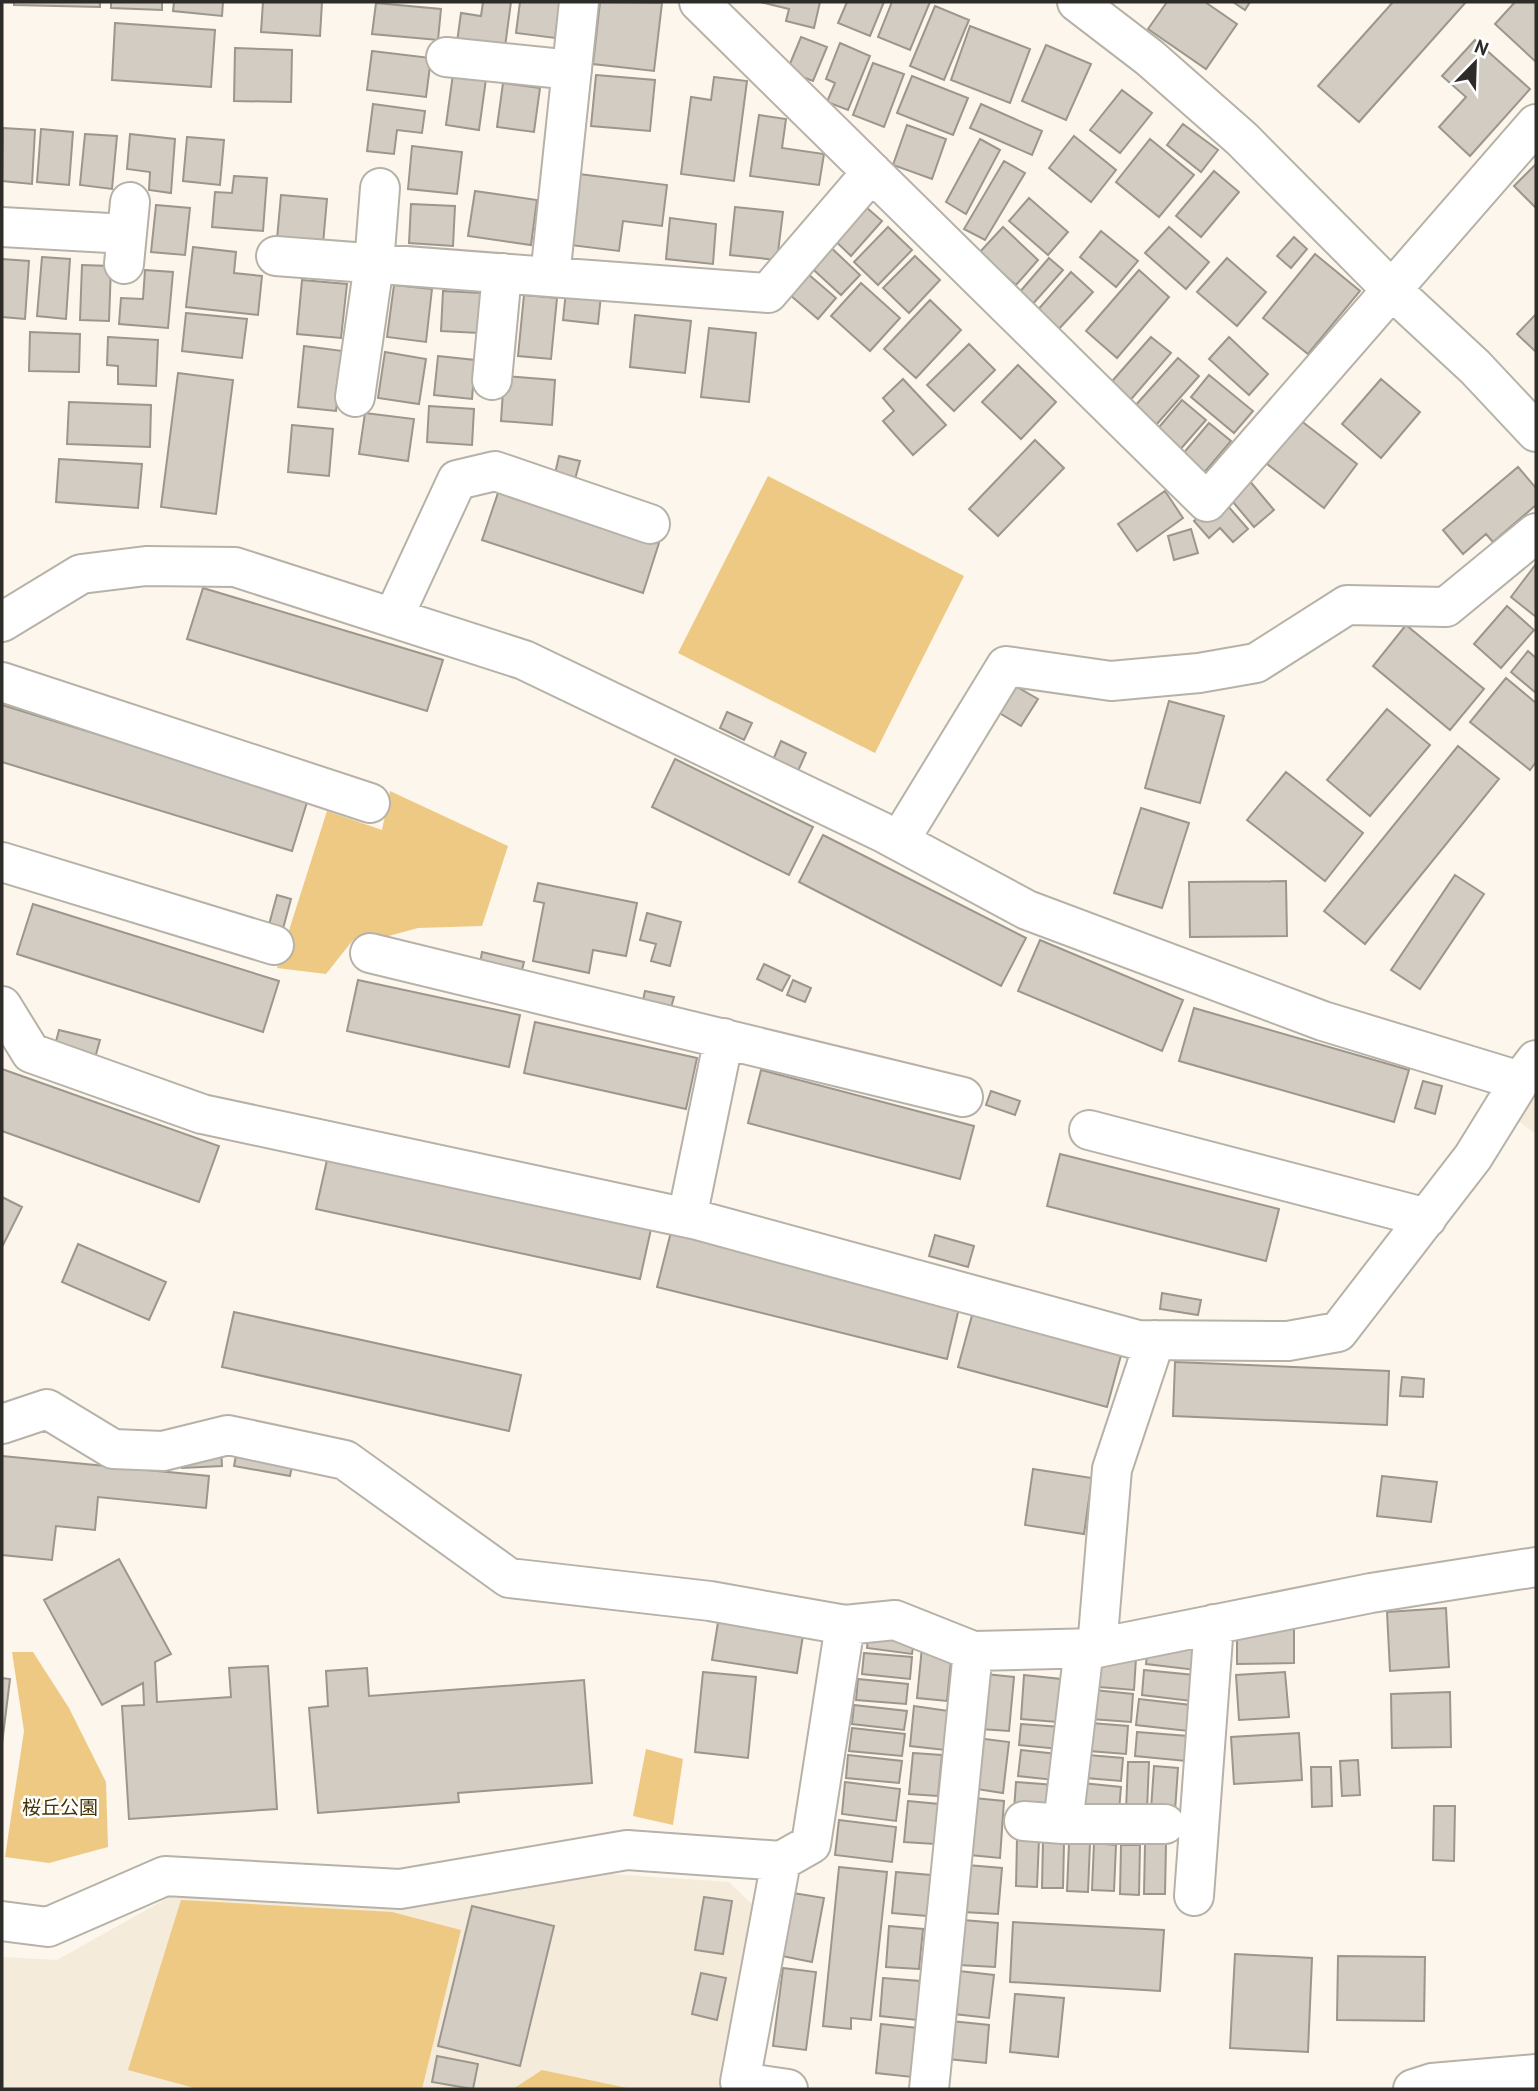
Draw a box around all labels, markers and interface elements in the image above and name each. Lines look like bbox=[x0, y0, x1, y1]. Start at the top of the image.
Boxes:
north arrow bbox=[1440, 28, 1510, 98]
text: N bbox=[1471, 34, 1492, 61]
park label: 桜丘公園 bbox=[22, 1795, 98, 1819]

